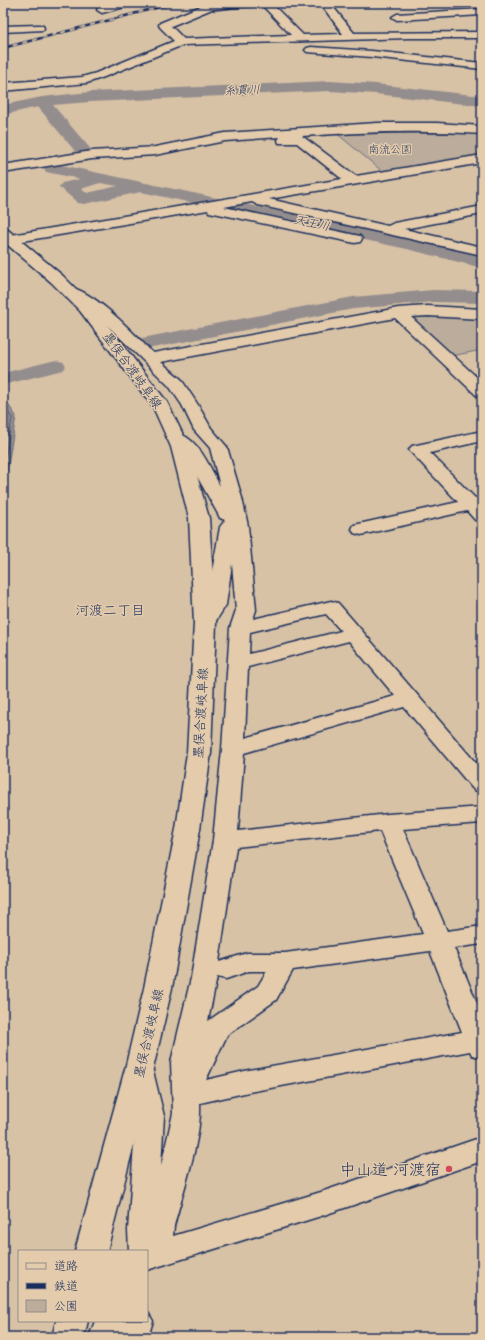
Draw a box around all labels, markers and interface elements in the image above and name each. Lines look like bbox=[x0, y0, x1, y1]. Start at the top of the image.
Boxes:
water label: 糸貫川 bbox=[224, 82, 260, 98]
park label: 南流公園 bbox=[368, 143, 412, 156]
water label: 天王川 bbox=[293, 212, 331, 234]
street label: 墨俣合渡岐阜線 bbox=[100, 329, 166, 412]
district label: 河渡二丁目 bbox=[75, 602, 145, 619]
street label: 墨俣合渡岐阜線 bbox=[191, 666, 210, 759]
street label: 墨俣合渡岐阜線 bbox=[131, 986, 166, 1079]
place label: 中山道 河渡宿 bbox=[340, 1161, 441, 1179]
marker: 中山道 河渡宿 bbox=[444, 1164, 454, 1174]
legend bbox=[18, 1250, 148, 1322]
text: 道路 bbox=[54, 1259, 78, 1273]
text: 鉄道 bbox=[54, 1279, 78, 1293]
text: 公園 bbox=[54, 1299, 78, 1313]

